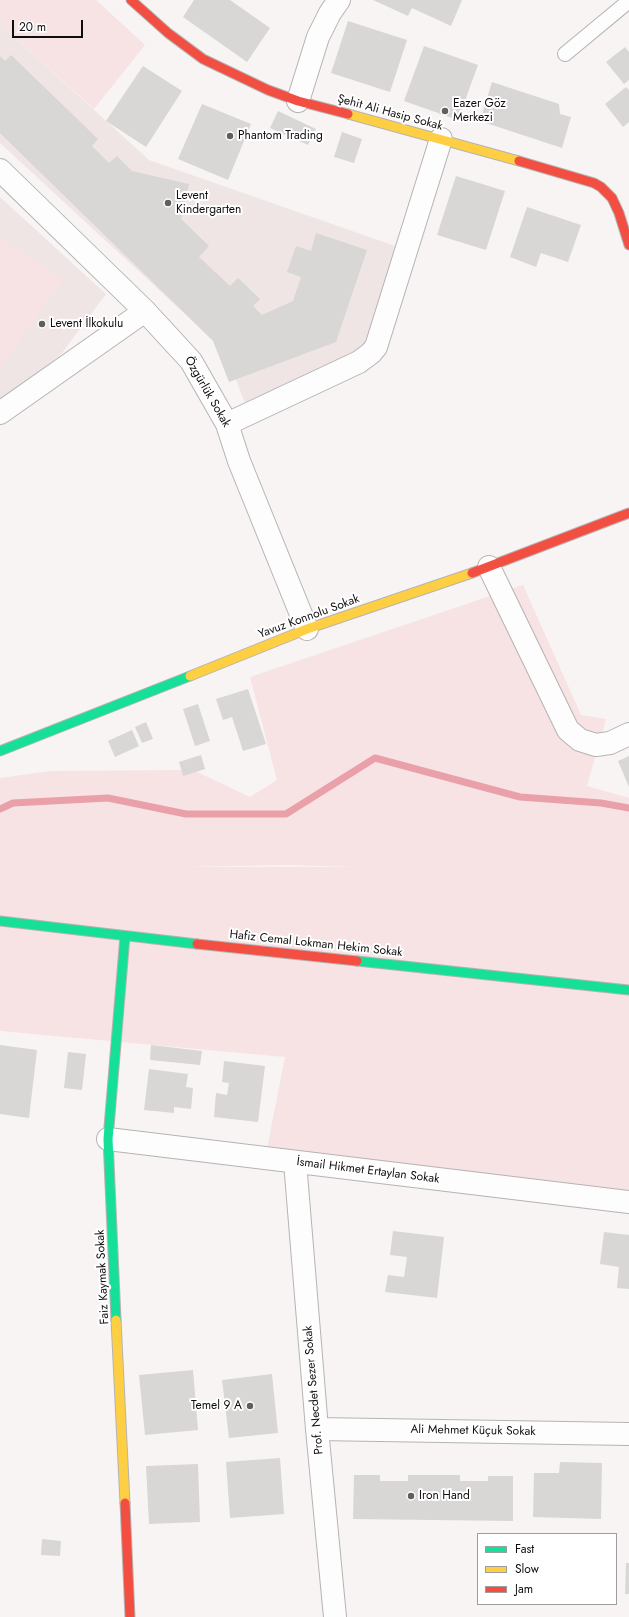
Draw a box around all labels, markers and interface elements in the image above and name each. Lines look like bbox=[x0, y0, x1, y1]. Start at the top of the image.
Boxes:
scale bar bbox=[14, 12, 85, 38]
text: 20 m bbox=[19, 18, 46, 36]
street label: Şehit Ali Hasip Sokak bbox=[336, 92, 444, 134]
place label: Eazer Göz Merkezi bbox=[453, 97, 506, 125]
marker: Eazer Göz Merkezi bbox=[440, 106, 450, 116]
place label: Phantom Trading bbox=[238, 129, 323, 143]
marker: Phantom Trading bbox=[225, 131, 235, 141]
place label: Levent Kindergarten bbox=[176, 189, 241, 217]
marker: Levent Kindergarten bbox=[163, 198, 173, 208]
place label: Levent İlkokulu bbox=[50, 317, 123, 331]
marker: Levent İlkokulu bbox=[37, 319, 47, 329]
street label: Özgürlük Sokak bbox=[181, 354, 233, 430]
street label: Yavuz Konnolu Sokak bbox=[257, 592, 361, 642]
street label: Hafiz Cemal Lokman Hekim Sokak bbox=[229, 928, 403, 960]
street label: İsmail Hikmet Ertaylan Sokak bbox=[296, 1155, 440, 1187]
street label: Faiz Kaymak Sokak bbox=[93, 1229, 113, 1325]
street label: Prof. Necdet Sezer Sokak bbox=[301, 1325, 327, 1455]
place label: Temel 9 A bbox=[191, 1399, 242, 1413]
marker: Temel 9 A bbox=[245, 1401, 255, 1411]
street label: Ali Mehmet Küçuk Sokak bbox=[410, 1423, 536, 1439]
place label: Iron Hand bbox=[419, 1489, 470, 1503]
marker: Iron Hand bbox=[406, 1491, 416, 1501]
legend bbox=[477, 1533, 617, 1605]
text: Fast bbox=[515, 1540, 534, 1558]
text: Slow bbox=[515, 1560, 539, 1578]
text: Jam bbox=[515, 1580, 533, 1598]

